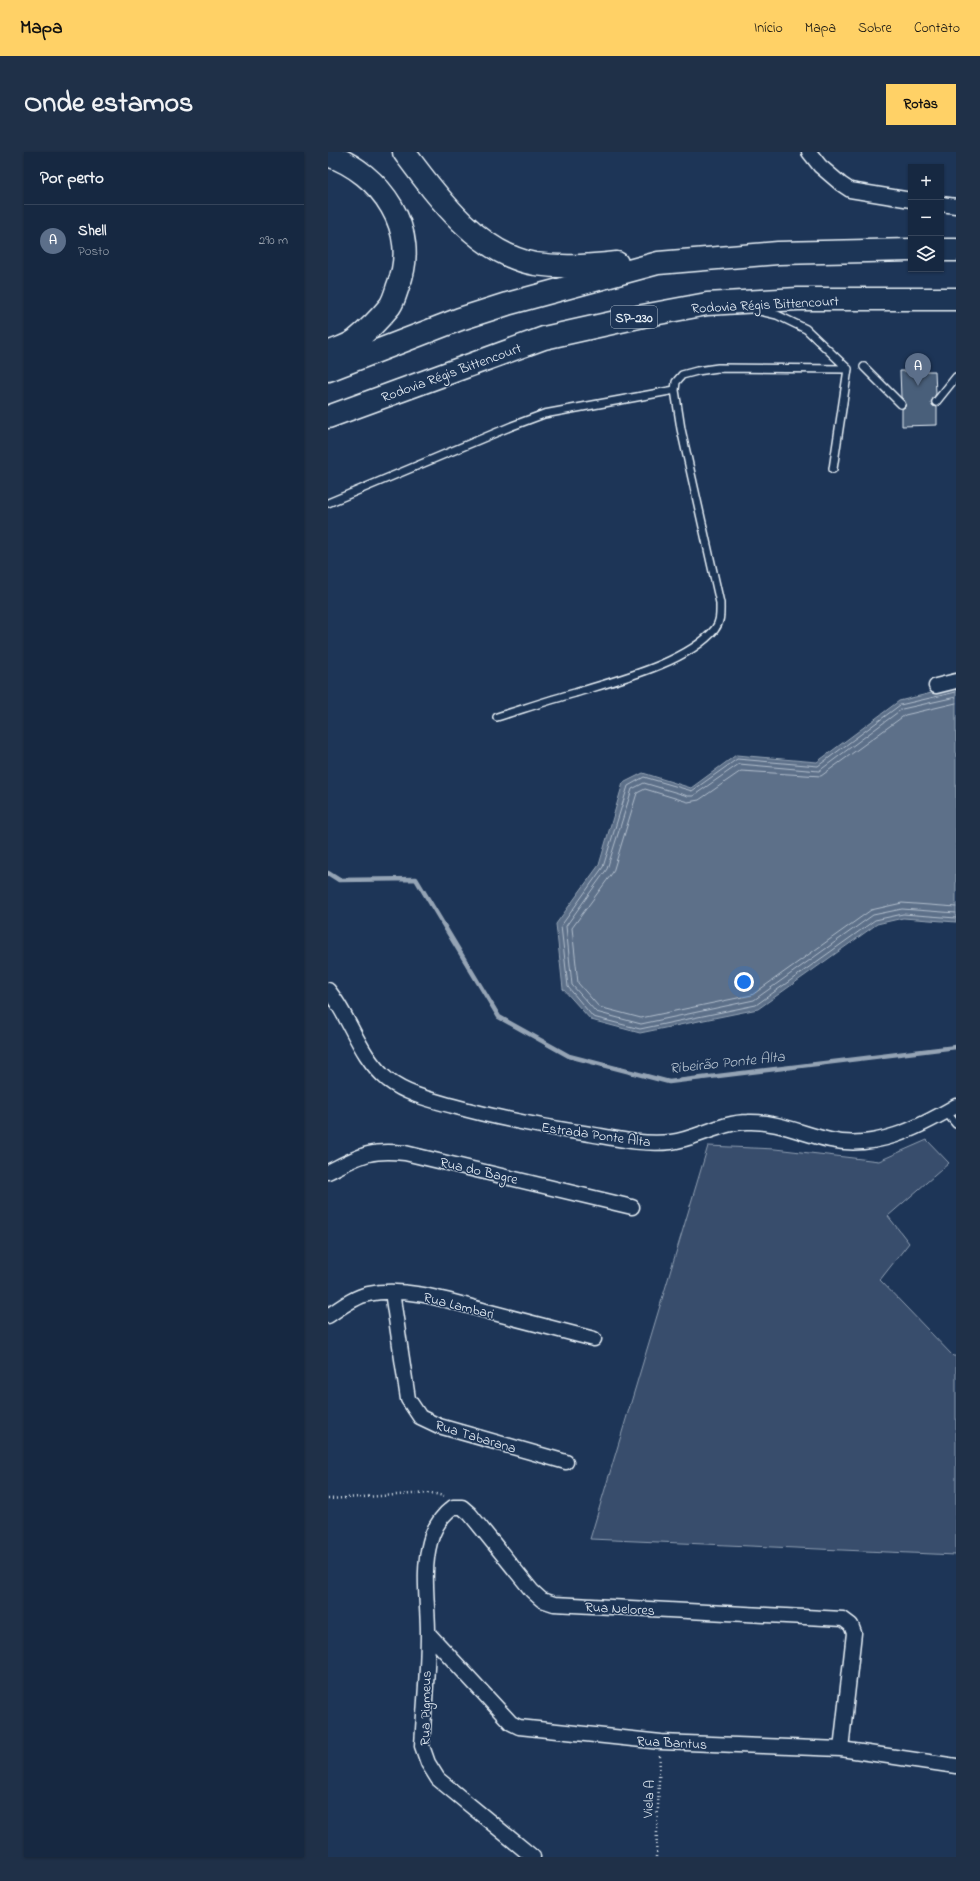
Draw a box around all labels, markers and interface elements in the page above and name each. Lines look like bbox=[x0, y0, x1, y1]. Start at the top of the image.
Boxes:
text: Mapa bbox=[20, 15, 62, 42]
text: Início bbox=[754, 18, 783, 39]
text: Mapa bbox=[805, 18, 836, 39]
text: Sobre bbox=[858, 18, 892, 39]
text: Contato bbox=[914, 18, 960, 39]
text: Onde estamos bbox=[24, 84, 193, 125]
button: Rotas bbox=[886, 84, 956, 125]
map controls bbox=[908, 164, 944, 272]
button: + bbox=[908, 164, 944, 200]
text: Por perto bbox=[40, 166, 104, 191]
button: − bbox=[908, 200, 944, 236]
text: Shell bbox=[78, 220, 107, 242]
text: A bbox=[49, 231, 57, 250]
text: 290 m bbox=[259, 231, 288, 250]
button: layers bbox=[908, 236, 944, 272]
text: Posto bbox=[78, 242, 109, 261]
street label: Rodovia Régis Bittencourt bbox=[691, 291, 840, 321]
road number: SP-230 bbox=[611, 306, 657, 328]
street label: Rodovia Régis Bittencourt bbox=[379, 338, 525, 409]
pin: A bbox=[905, 353, 931, 386]
your location bbox=[734, 972, 754, 992]
water label: Ribeirão Ponte Alta bbox=[669, 1046, 787, 1080]
street label: Estrada Ponte Alta bbox=[540, 1117, 652, 1154]
street label: Rua do Bagre bbox=[437, 1152, 520, 1192]
street label: Rua Lambari bbox=[421, 1288, 496, 1325]
street label: Rua Tabarana bbox=[432, 1415, 519, 1460]
street label: Rua Nelores bbox=[584, 1597, 655, 1622]
street label: Rua Pigmeus bbox=[415, 1670, 439, 1746]
street label: Rua Bantus bbox=[636, 1731, 708, 1756]
street label: Viela A bbox=[638, 1780, 661, 1820]

